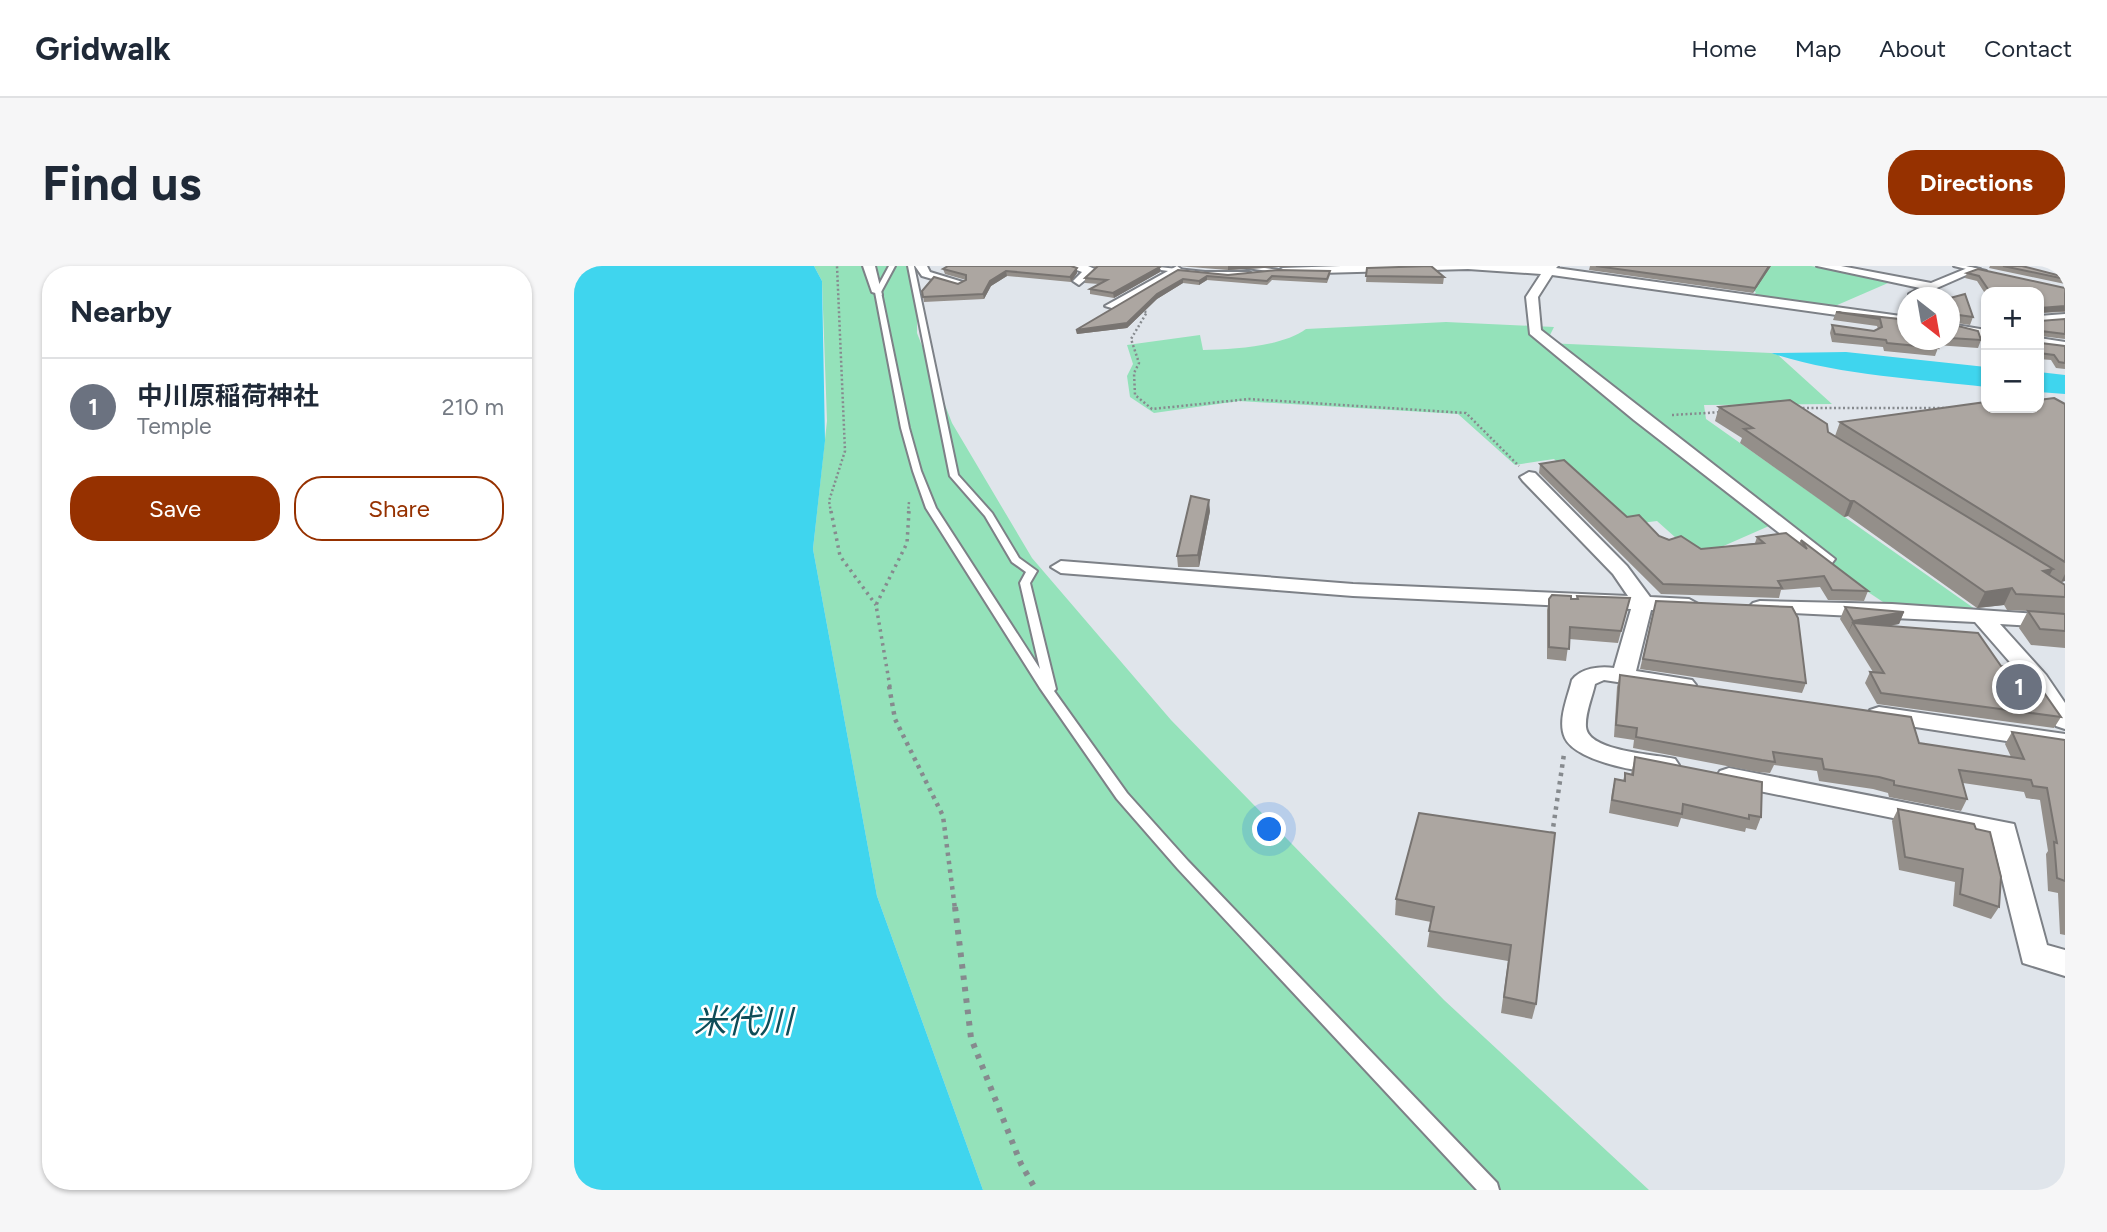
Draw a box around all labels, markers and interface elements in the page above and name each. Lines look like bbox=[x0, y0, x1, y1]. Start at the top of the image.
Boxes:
text: Gridwalk bbox=[35, 29, 171, 68]
text: Home bbox=[1691, 34, 1757, 63]
text: Map bbox=[1795, 34, 1841, 63]
text: About bbox=[1879, 34, 1946, 63]
text: Contact bbox=[1984, 34, 2072, 63]
button: Directions bbox=[1888, 150, 2065, 215]
text: Find us bbox=[42, 153, 201, 212]
north arrow bbox=[1897, 287, 1960, 350]
map controls bbox=[1981, 287, 2044, 413]
button: + bbox=[1981, 287, 2044, 350]
text: Nearby bbox=[70, 293, 172, 330]
button: − bbox=[1981, 350, 2044, 413]
text: 中川原稲荷神社 bbox=[137, 380, 319, 412]
text: 1 bbox=[88, 393, 98, 421]
text: 210 m bbox=[442, 393, 504, 421]
text: Temple bbox=[137, 412, 212, 440]
button: Save bbox=[70, 476, 280, 541]
button: Share bbox=[294, 476, 504, 541]
pin: 1 bbox=[1996, 661, 2042, 713]
your location bbox=[1252, 812, 1286, 846]
water label: 米代川 bbox=[694, 1002, 796, 1041]

